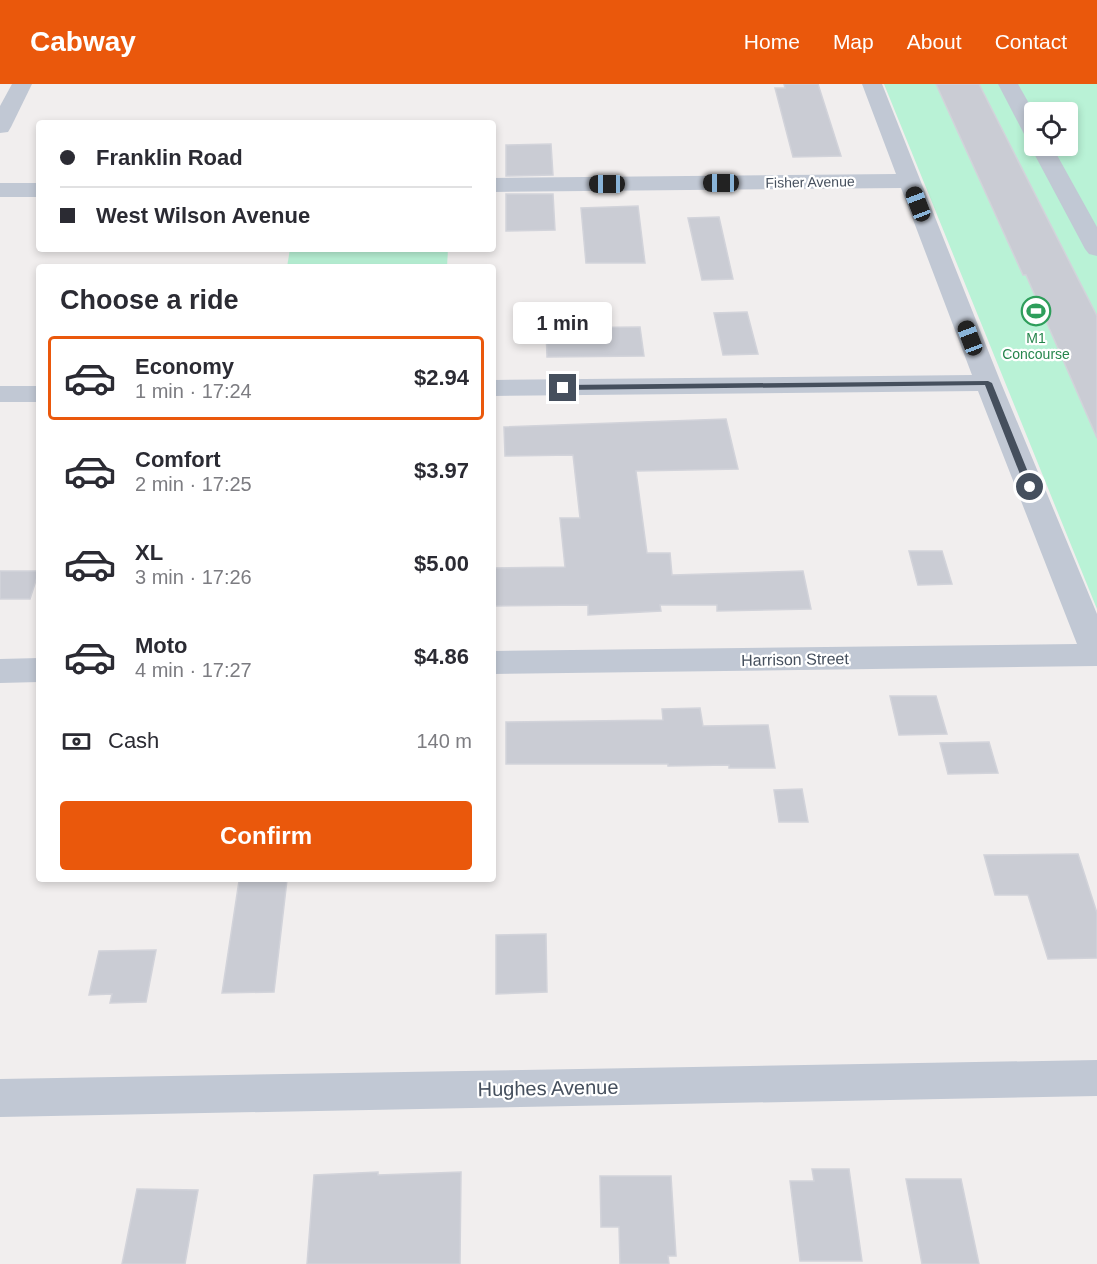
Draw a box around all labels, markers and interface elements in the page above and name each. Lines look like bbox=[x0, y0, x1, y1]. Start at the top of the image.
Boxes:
text: Cabway bbox=[30, 26, 136, 57]
text: Home bbox=[744, 30, 800, 53]
text: Map bbox=[833, 30, 874, 53]
text: About bbox=[907, 30, 962, 53]
text: Contact bbox=[995, 30, 1067, 53]
map controls bbox=[1024, 102, 1078, 156]
button: locate bbox=[1024, 102, 1078, 156]
text: Franklin Road bbox=[96, 145, 243, 170]
street label: Fisher Avenue bbox=[765, 173, 855, 191]
car bbox=[703, 174, 739, 192]
car bbox=[589, 175, 625, 193]
car bbox=[903, 184, 933, 224]
text: West Wilson Avenue bbox=[96, 203, 310, 228]
text: Choose a ride bbox=[60, 285, 239, 315]
sports icon: M1 Concourse bbox=[1020, 295, 1052, 327]
callout: 1 min bbox=[514, 301, 612, 343]
text: 1 min bbox=[536, 312, 589, 334]
car bbox=[955, 318, 985, 358]
place label: M1 Concourse bbox=[1002, 330, 1070, 362]
icon: car bbox=[63, 351, 117, 405]
text: Economy bbox=[135, 354, 234, 379]
text: $2.94 bbox=[414, 365, 469, 390]
route end bbox=[549, 374, 576, 401]
text: 1 min · 17:24 bbox=[135, 380, 252, 402]
icon: car bbox=[63, 444, 117, 498]
text: Comfort bbox=[135, 447, 221, 472]
text: $3.97 bbox=[414, 458, 469, 483]
text: 2 min · 17:25 bbox=[135, 473, 252, 495]
route start bbox=[1016, 473, 1043, 500]
icon: car bbox=[63, 537, 117, 591]
text: XL bbox=[135, 540, 163, 565]
text: $5.00 bbox=[414, 551, 469, 576]
text: 3 min · 17:26 bbox=[135, 566, 252, 588]
icon: car bbox=[63, 630, 117, 684]
text: Moto bbox=[135, 633, 188, 658]
text: $4.86 bbox=[414, 644, 469, 669]
street label: Harrison Street bbox=[741, 650, 850, 669]
text: 4 min · 17:27 bbox=[135, 659, 252, 681]
icon: cash bbox=[60, 725, 93, 758]
text: Cash bbox=[108, 728, 159, 753]
text: 140 m bbox=[416, 730, 472, 752]
button: Confirm bbox=[60, 801, 472, 870]
street label: Hughes Avenue bbox=[477, 1076, 619, 1100]

